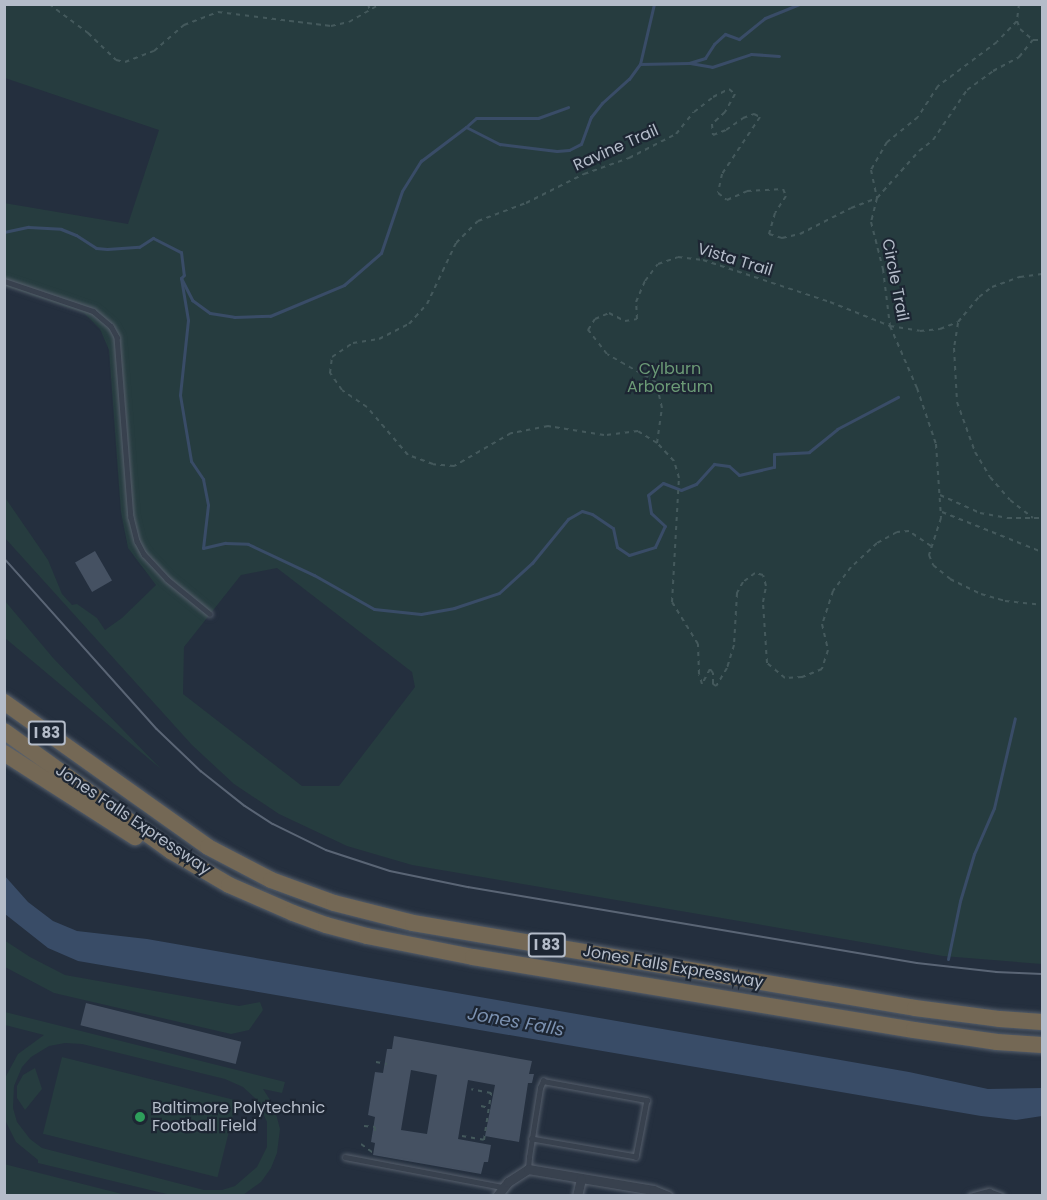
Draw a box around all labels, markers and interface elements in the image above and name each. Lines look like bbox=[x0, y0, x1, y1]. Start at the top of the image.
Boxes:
street label: Ravine Trail bbox=[570, 121, 662, 175]
street label: Circle Trail bbox=[878, 237, 912, 323]
street label: Vista Trail bbox=[695, 240, 775, 280]
park label: Cylburn Arboretum bbox=[627, 359, 713, 397]
road number: I 83 bbox=[28, 721, 66, 745]
street label: Jones Falls Expressway bbox=[52, 761, 214, 879]
road number: I 83 bbox=[528, 933, 566, 957]
street label: Jones Falls Expressway bbox=[581, 942, 765, 992]
water label: Jones Falls bbox=[466, 1003, 566, 1041]
place label: Baltimore Polytechnic Football Field bbox=[152, 1098, 325, 1136]
marker: Baltimore Polytechnic Football Field bbox=[133, 1110, 147, 1124]

